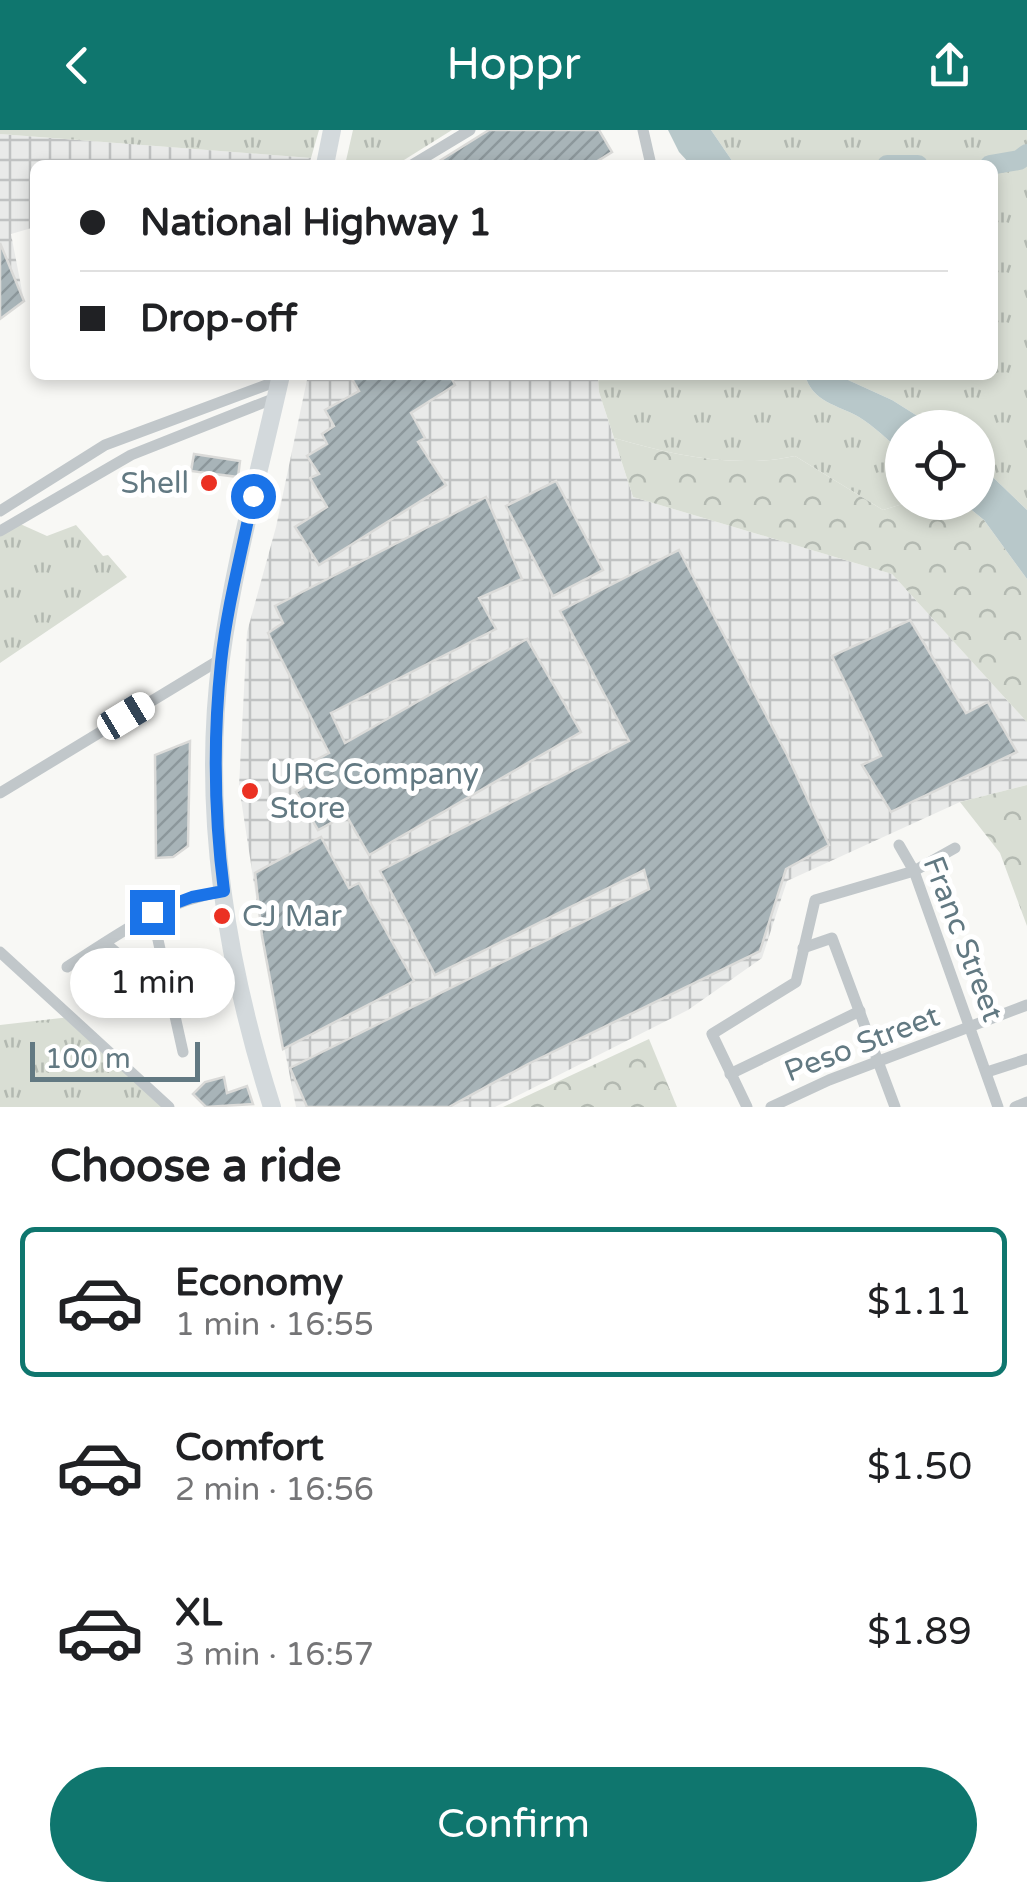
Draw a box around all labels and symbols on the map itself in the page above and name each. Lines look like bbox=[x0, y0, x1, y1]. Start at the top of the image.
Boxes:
place label: Shell bbox=[121, 465, 189, 502]
marker: Shell bbox=[198, 472, 220, 494]
route start bbox=[231, 474, 276, 519]
car bbox=[93, 688, 159, 744]
place label: URC Company Store bbox=[270, 756, 479, 827]
marker: URC Company Store bbox=[239, 780, 261, 802]
street label: Franc Street bbox=[915, 851, 1011, 1027]
route end bbox=[130, 890, 175, 935]
place label: CJ Mar bbox=[242, 898, 342, 935]
marker: CJ Mar bbox=[211, 905, 233, 927]
callout: 1 min bbox=[70, 947, 234, 1017]
street label: Peso Street bbox=[779, 998, 945, 1090]
scale bar bbox=[30, 1037, 200, 1081]

